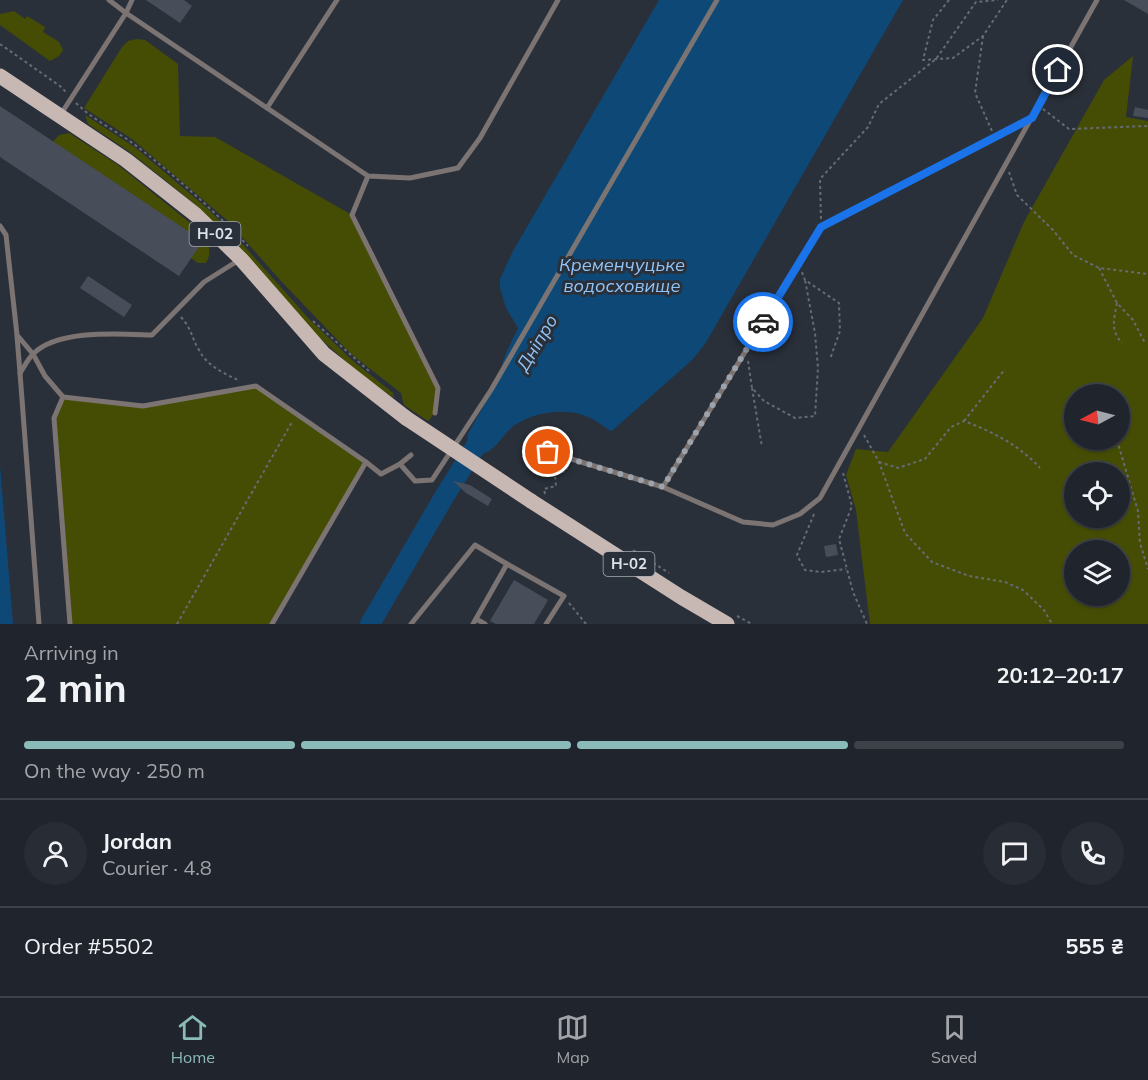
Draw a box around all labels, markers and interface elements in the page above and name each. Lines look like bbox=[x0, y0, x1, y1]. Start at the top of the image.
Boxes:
pin bbox=[1032, 44, 1083, 95]
icon: home bbox=[1041, 53, 1074, 86]
road number: Н-02 bbox=[190, 222, 240, 246]
water label: Кременчуцьке водосховище bbox=[559, 253, 685, 297]
courier bbox=[733, 292, 793, 352]
icon: car bbox=[747, 306, 780, 339]
water label: Дніпро bbox=[510, 310, 562, 376]
north arrow bbox=[1064, 384, 1130, 450]
map controls bbox=[1064, 384, 1130, 606]
pin bbox=[522, 426, 573, 477]
icon: bag bbox=[531, 435, 564, 468]
button: locate bbox=[1064, 462, 1130, 528]
button: layers bbox=[1064, 540, 1130, 606]
road number: Н-02 bbox=[604, 552, 654, 576]
text: Arriving in bbox=[24, 640, 119, 665]
text: 20:12–20:17 bbox=[996, 661, 1124, 689]
text: 2 min bbox=[24, 663, 127, 712]
text: On the way · 250 m bbox=[24, 758, 205, 783]
button: person bbox=[24, 822, 87, 885]
button: chat bbox=[983, 822, 1046, 885]
button: phone bbox=[1061, 822, 1124, 885]
text: Jordan bbox=[102, 827, 172, 855]
text: Courier · 4.8 bbox=[102, 855, 212, 880]
text: Order #5502 bbox=[24, 932, 154, 960]
text: 555 ₴ bbox=[1065, 932, 1124, 960]
tab: Home bbox=[171, 1011, 215, 1067]
tab: Map bbox=[556, 1011, 589, 1067]
tab: Saved bbox=[931, 1011, 977, 1067]

